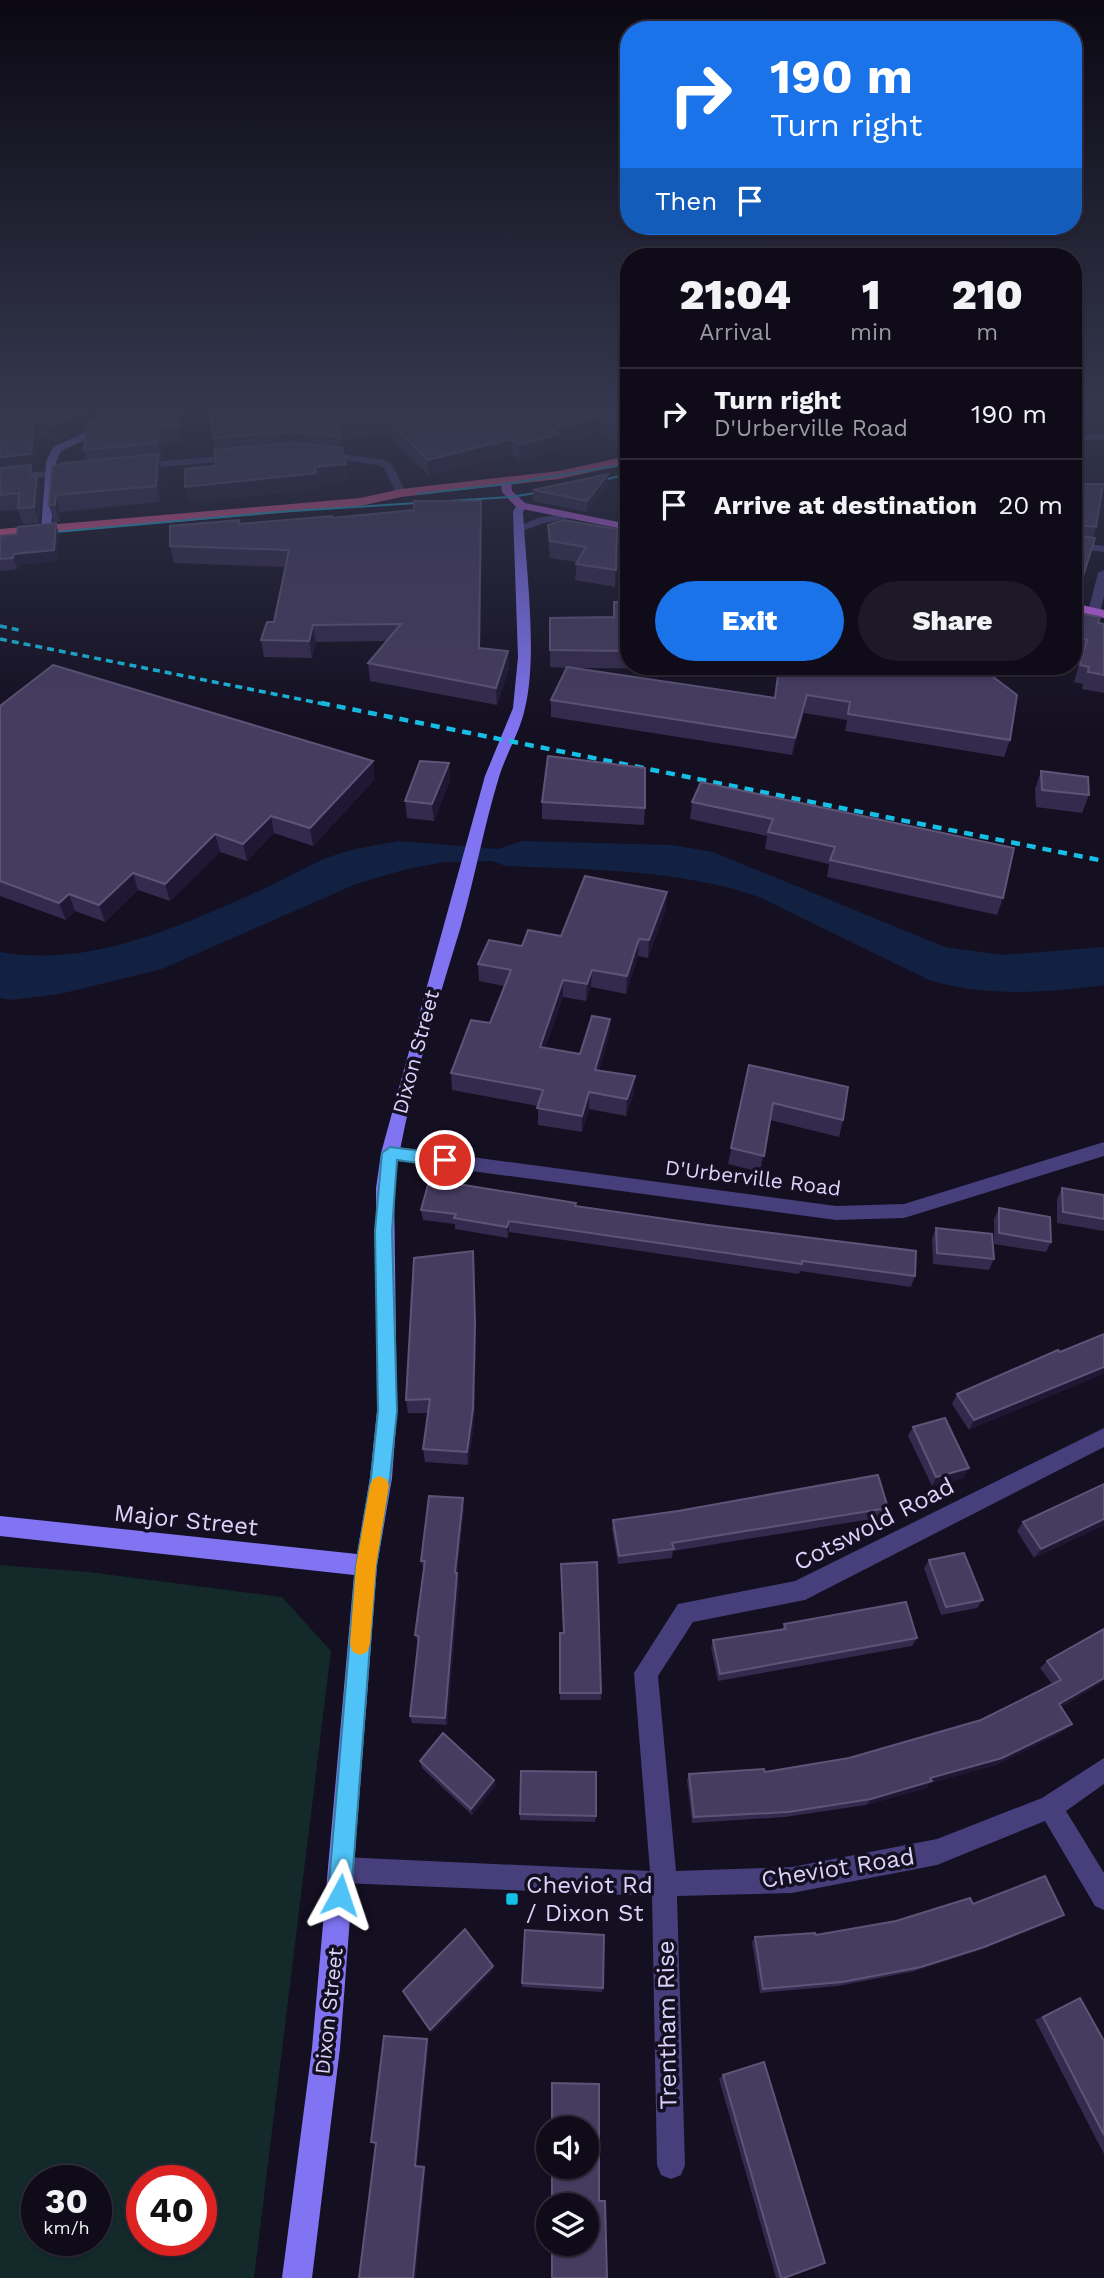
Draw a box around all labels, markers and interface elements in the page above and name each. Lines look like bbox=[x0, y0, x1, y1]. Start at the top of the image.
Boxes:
text: 190 m bbox=[770, 47, 913, 105]
icon: right bbox=[655, 49, 746, 140]
text: Turn right bbox=[770, 106, 922, 144]
icon: arrive bbox=[731, 182, 769, 220]
text: Then bbox=[655, 186, 717, 216]
text: 21:04 bbox=[679, 270, 791, 319]
text: 1 bbox=[862, 270, 881, 319]
text: 210 bbox=[952, 270, 1023, 319]
text: Arrival bbox=[699, 319, 771, 346]
text: min bbox=[850, 319, 892, 346]
text: m bbox=[976, 319, 998, 346]
text: Turn right bbox=[714, 385, 841, 415]
icon: right bbox=[655, 395, 693, 433]
text: 190 m bbox=[971, 399, 1047, 429]
text: D'Urberville Road bbox=[714, 415, 908, 442]
icon: arrive bbox=[655, 486, 693, 524]
text: Arrive at destination bbox=[714, 490, 977, 520]
text: 20 m bbox=[998, 490, 1063, 520]
button: Exit bbox=[655, 581, 844, 661]
button: Share bbox=[858, 581, 1047, 661]
street label: Dixon Street bbox=[387, 987, 444, 1117]
pin bbox=[415, 1130, 475, 1190]
icon: arrive bbox=[426, 1141, 464, 1179]
street label: D'Urberville Road bbox=[664, 1154, 842, 1201]
street label: Cotswold Road bbox=[789, 1472, 959, 1576]
street label: Major Street bbox=[113, 1499, 259, 1541]
street label: Cheviot Road bbox=[759, 1842, 917, 1894]
position arrow bbox=[303, 1858, 377, 1932]
place label: Cheviot Rd / Dixon St bbox=[526, 1871, 653, 1927]
marker: Cheviot Rd / Dixon St bbox=[504, 1891, 520, 1907]
street label: Trentham Rise bbox=[652, 1940, 682, 2110]
street label: Dixon Street bbox=[309, 1946, 348, 2076]
map controls bbox=[536, 2116, 599, 2256]
button: sound bbox=[536, 2116, 599, 2179]
speed limit sign: 40 bbox=[126, 2165, 217, 2256]
text: 30 bbox=[45, 2180, 88, 2222]
button: layers bbox=[536, 2193, 599, 2256]
text: km/h bbox=[43, 2217, 90, 2238]

